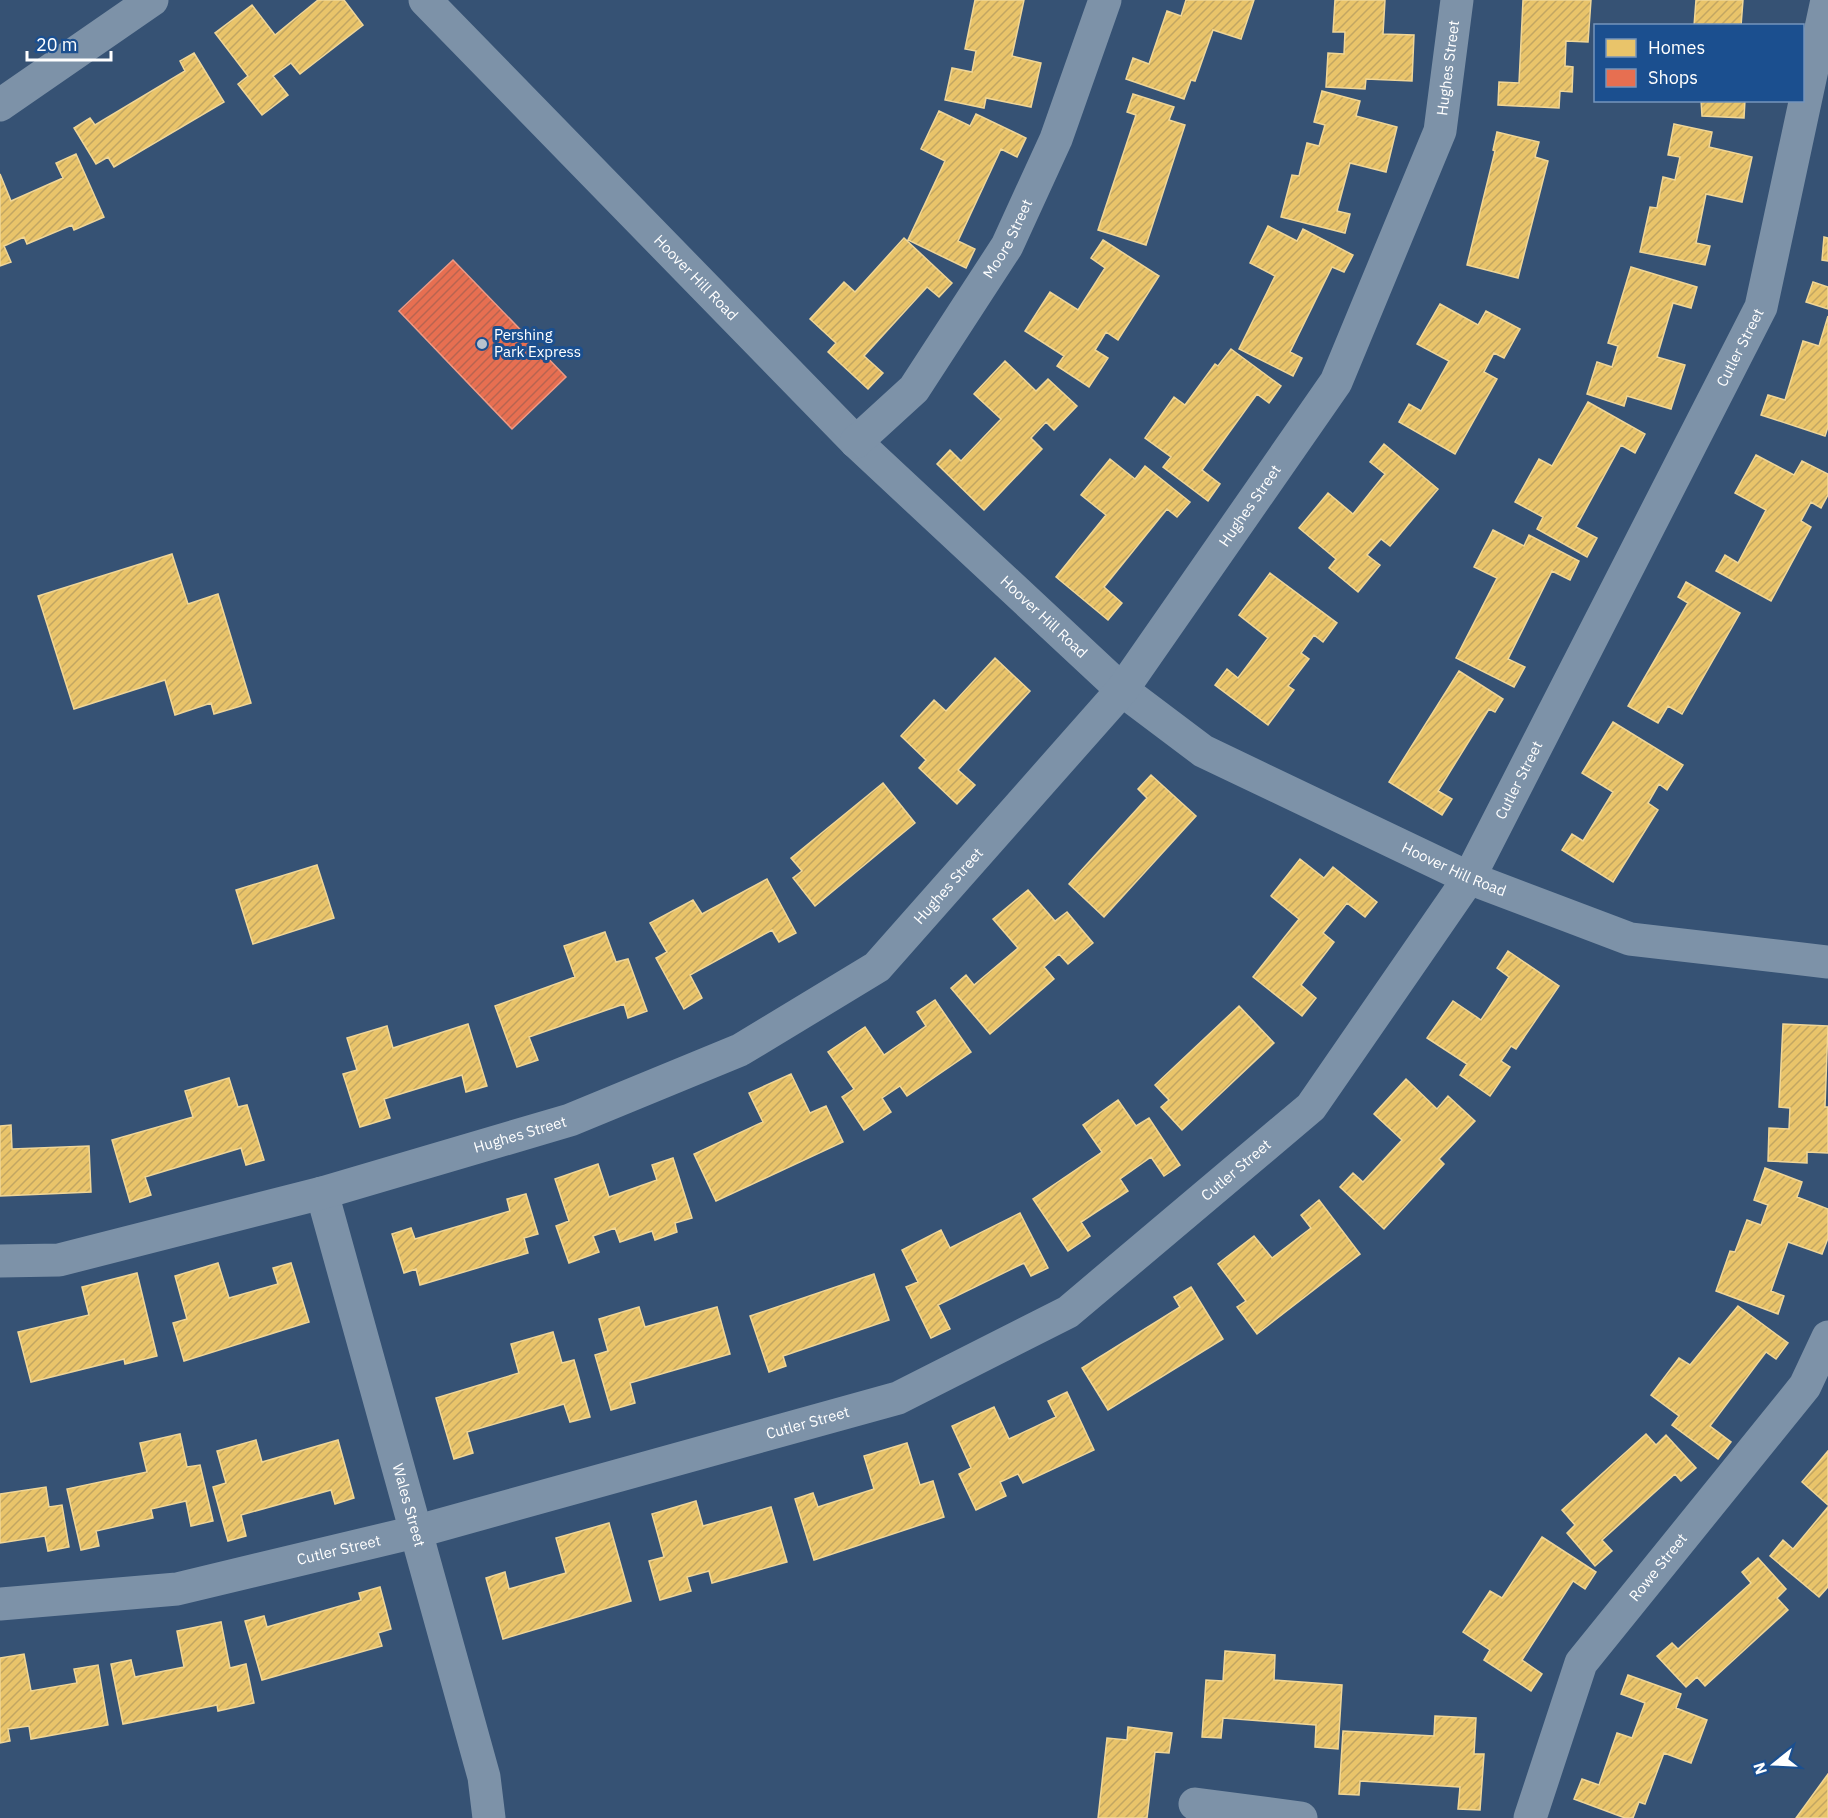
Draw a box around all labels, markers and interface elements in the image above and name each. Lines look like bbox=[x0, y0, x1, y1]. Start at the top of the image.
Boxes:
street label: Hughes Street bbox=[1432, 19, 1463, 117]
scale bar bbox=[27, 24, 111, 62]
legend bbox=[1594, 24, 1804, 102]
text: 20 m bbox=[36, 33, 78, 56]
text: Homes bbox=[1648, 36, 1705, 59]
text: Shops bbox=[1648, 66, 1698, 89]
street label: Moore Street bbox=[979, 196, 1036, 282]
street label: Hoover Hill Road bbox=[650, 231, 742, 324]
street label: Cutler Street bbox=[1712, 305, 1768, 390]
place label: Pershing Park Express bbox=[494, 325, 581, 361]
marker: Pershing Park Express bbox=[475, 337, 489, 351]
street label: Hughes Street bbox=[1214, 461, 1285, 550]
street label: Hoover Hill Road bbox=[996, 571, 1092, 662]
street label: Cutler Street bbox=[1491, 738, 1546, 823]
street label: Hoover Hill Road bbox=[1399, 837, 1509, 900]
street label: Hughes Street bbox=[909, 844, 987, 928]
street label: Hughes Street bbox=[471, 1112, 569, 1157]
street label: Cutler Street bbox=[1197, 1135, 1275, 1205]
street label: Cutler Street bbox=[764, 1402, 852, 1443]
street label: Wales Street bbox=[388, 1461, 430, 1549]
street label: Rowe Street bbox=[1625, 1529, 1691, 1605]
street label: Cutler Street bbox=[295, 1531, 383, 1569]
north arrow bbox=[1744, 1734, 1804, 1794]
text: N bbox=[1748, 1760, 1771, 1777]

